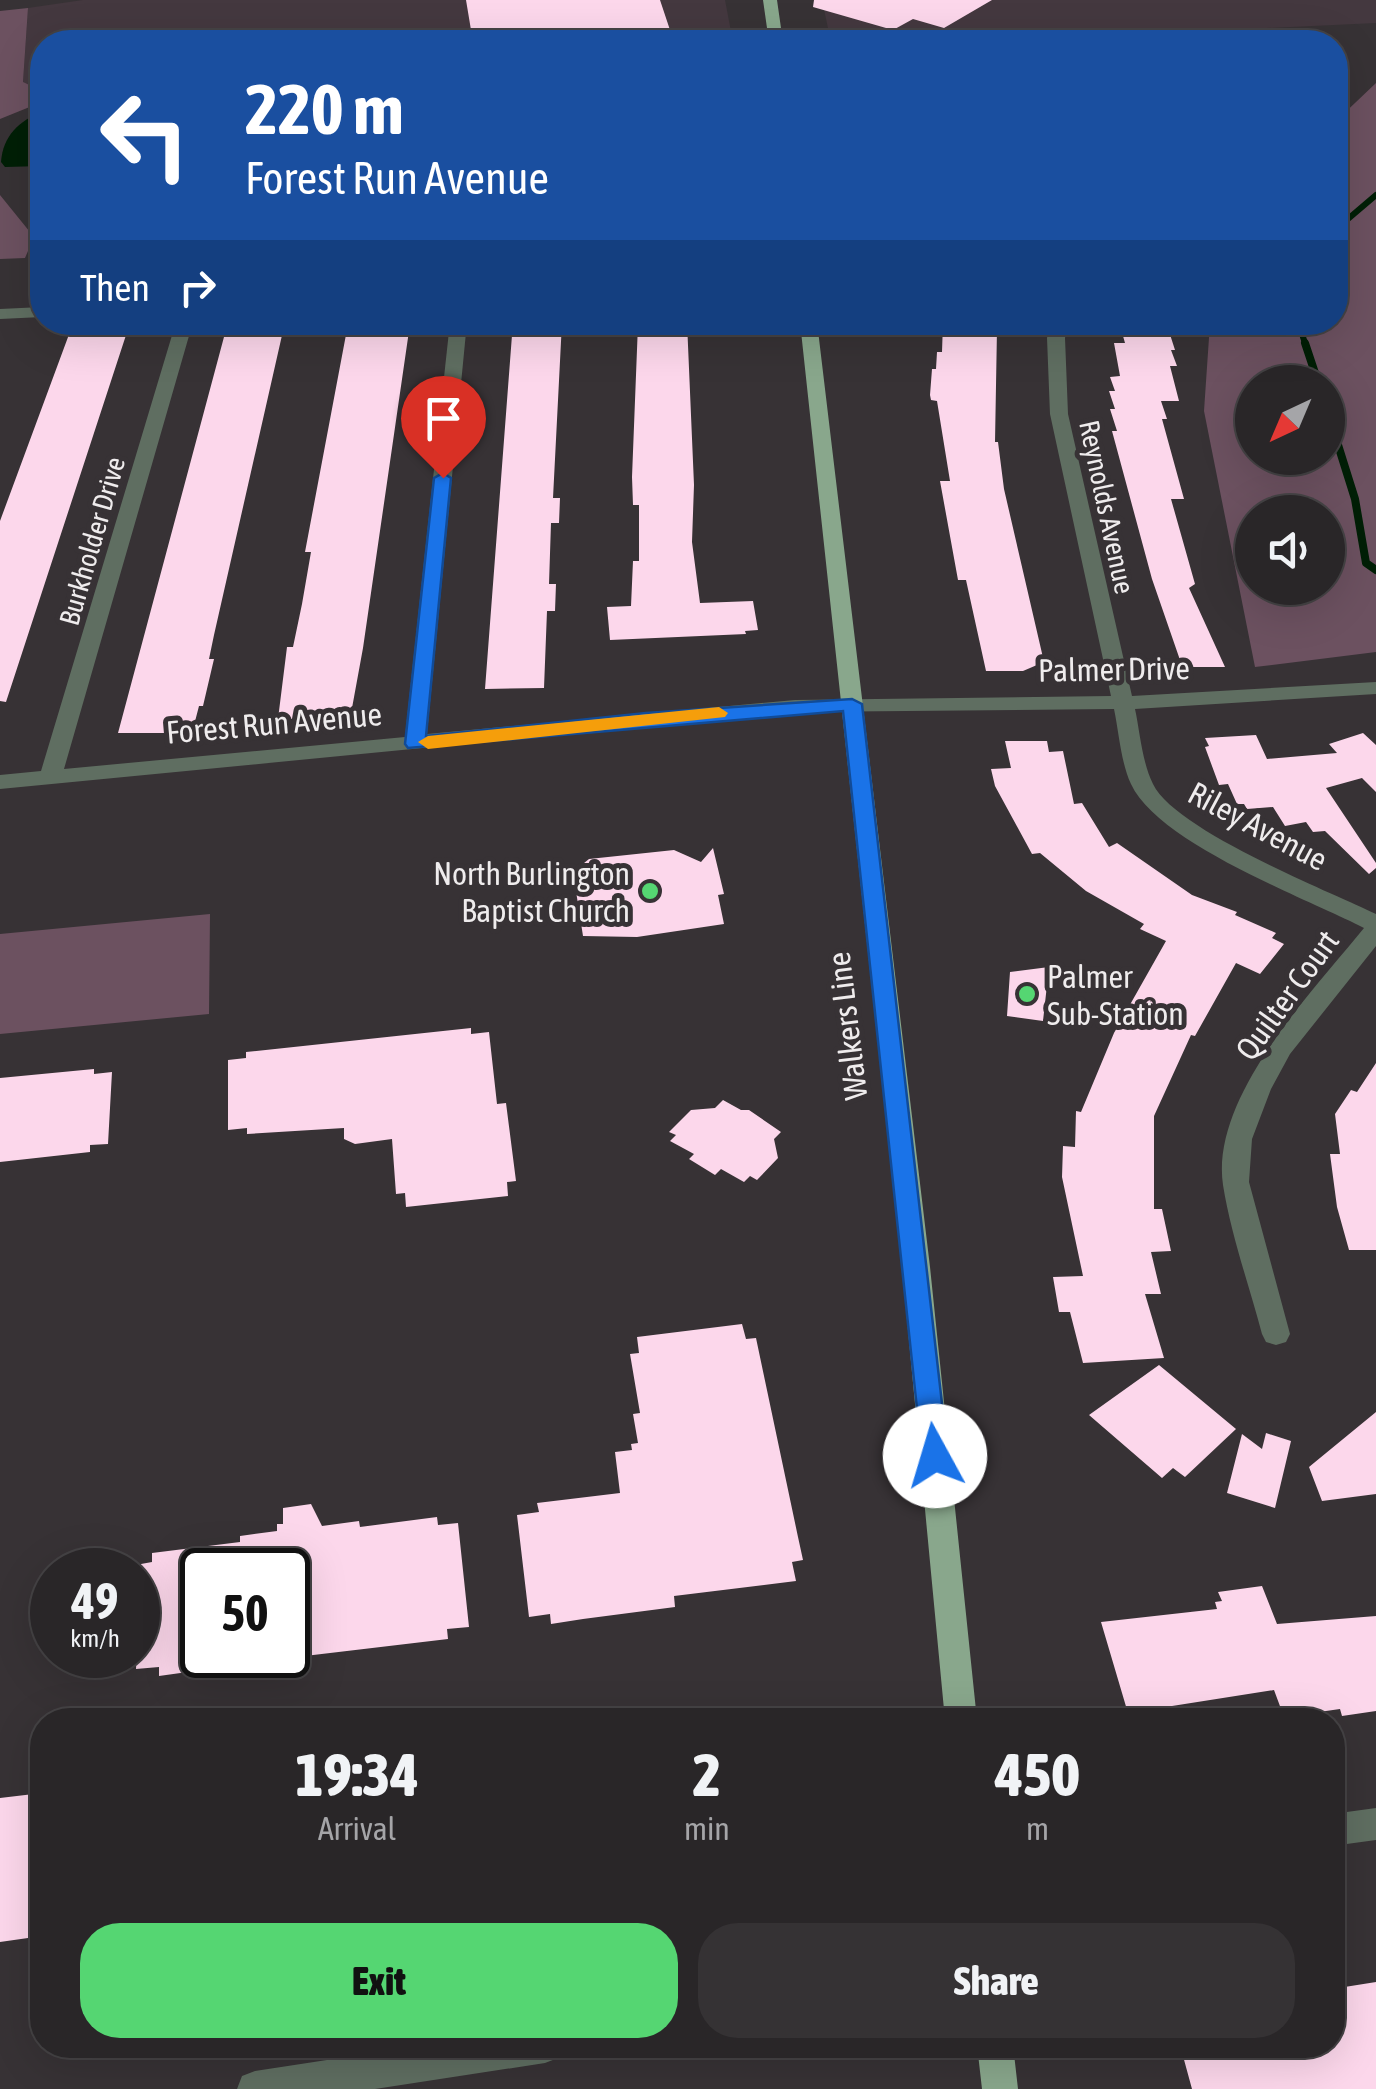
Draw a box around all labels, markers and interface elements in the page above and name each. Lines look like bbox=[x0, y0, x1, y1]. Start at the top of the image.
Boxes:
text: 220 m bbox=[245, 69, 404, 149]
icon: left bbox=[80, 70, 210, 200]
text: Forest Run Avenue bbox=[245, 152, 549, 204]
icon: right bbox=[170, 260, 225, 315]
text: Then bbox=[80, 266, 150, 309]
north arrow bbox=[1235, 365, 1345, 475]
map controls bbox=[1235, 365, 1345, 605]
pin bbox=[401, 376, 486, 479]
icon: arrive bbox=[416, 391, 471, 446]
street label: Reynolds Avenue bbox=[1073, 417, 1141, 597]
street label: Burkholder Drive bbox=[53, 453, 131, 629]
button: sound bbox=[1235, 495, 1345, 605]
street label: Palmer Drive bbox=[1038, 649, 1190, 689]
street label: Forest Run Avenue bbox=[165, 695, 383, 751]
street label: Riley Avenue bbox=[1182, 774, 1334, 878]
place label: North Burlington Baptist Church bbox=[433, 855, 630, 929]
marker: North Burlington Baptist Church bbox=[639, 880, 661, 902]
street label: Quilter Court bbox=[1228, 923, 1346, 1067]
street label: Walkers Line bbox=[820, 950, 874, 1102]
place label: Palmer Sub-Station bbox=[1047, 958, 1184, 1032]
marker: Palmer Sub-Station bbox=[1016, 983, 1038, 1005]
position arrow bbox=[883, 1404, 987, 1508]
speed limit sign: 50 bbox=[180, 1548, 310, 1678]
text: 49 bbox=[71, 1572, 118, 1630]
text: km/h bbox=[70, 1624, 120, 1652]
text: 19:34 bbox=[295, 1740, 419, 1809]
text: 2 bbox=[693, 1740, 721, 1809]
text: 450 bbox=[995, 1740, 1080, 1809]
text: Arrival bbox=[318, 1810, 396, 1847]
text: min bbox=[684, 1810, 730, 1847]
text: m bbox=[1026, 1810, 1049, 1847]
button: Exit bbox=[80, 1923, 678, 2038]
button: Share bbox=[698, 1923, 1295, 2038]

